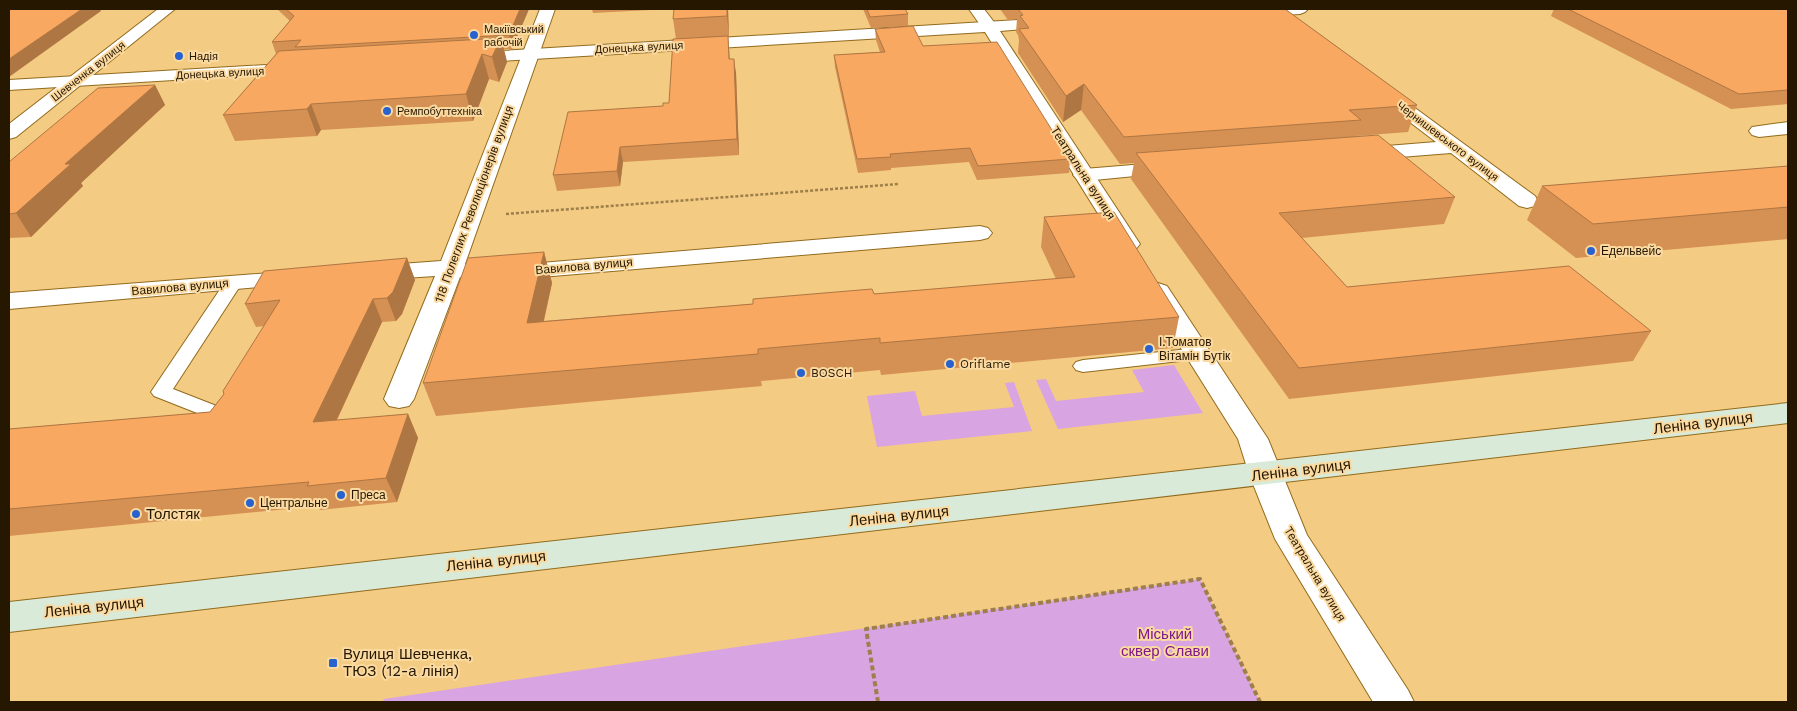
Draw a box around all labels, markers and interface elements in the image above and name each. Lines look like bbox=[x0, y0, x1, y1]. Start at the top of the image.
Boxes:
place label: Макіївський рабочій bbox=[484, 23, 544, 49]
marker: Макіївський рабочій bbox=[468, 29, 480, 41]
street label: Шевченка вулиця bbox=[49, 39, 128, 104]
street label: Донецька вулиця bbox=[594, 39, 684, 56]
marker: Надія bbox=[173, 50, 185, 62]
place label: Надія bbox=[189, 50, 218, 63]
street label: Донецька вулиця bbox=[175, 65, 265, 82]
street label: Чернишевського вулиця bbox=[1394, 99, 1501, 184]
street label: 118 Полеглих Революціонерів вулиця bbox=[432, 104, 516, 304]
marker: Ремпобуттехніка bbox=[381, 105, 393, 117]
place label: Ремпобуттехніка bbox=[397, 105, 483, 118]
street label: Театральна вулиця bbox=[1048, 124, 1118, 222]
place label: Едельвейс bbox=[1601, 244, 1661, 258]
marker: Едельвейс bbox=[1585, 245, 1597, 257]
street label: Вавилова вулиця bbox=[535, 255, 633, 277]
street label: Вавилова вулиця bbox=[131, 276, 229, 298]
place label: І.Томатов Вітамін Бутік bbox=[1159, 335, 1231, 363]
marker: І.Томатов Вітамін Бутік bbox=[1143, 343, 1155, 355]
place label: Oriflame bbox=[960, 357, 1011, 371]
marker: Oriflame bbox=[944, 358, 956, 370]
place label: BOSCH bbox=[811, 366, 853, 380]
marker: BOSCH bbox=[795, 367, 807, 379]
street label: Леніна вулиця bbox=[1652, 408, 1754, 438]
street label: Леніна вулиця bbox=[1250, 455, 1352, 485]
place label: Преса bbox=[351, 488, 386, 502]
marker: Преса bbox=[335, 489, 347, 501]
place label: Центральне bbox=[260, 496, 328, 510]
marker: Центральне bbox=[244, 497, 256, 509]
street label: Леніна вулиця bbox=[848, 502, 950, 530]
place label: Толстяк bbox=[146, 505, 200, 523]
marker: Толстяк bbox=[130, 508, 142, 520]
street label: Театральна вулиця bbox=[1281, 524, 1349, 624]
street label: Леніна вулиця bbox=[445, 547, 547, 575]
street label: Леніна вулиця bbox=[43, 593, 145, 621]
park label: Міський сквер Слави bbox=[1121, 625, 1209, 660]
place label: Вулиця Шевченка, ТЮЗ (12-а лінія) bbox=[343, 645, 472, 680]
marker: Вулиця Шевченка, ТЮЗ (12-а лінія) bbox=[327, 657, 339, 669]

